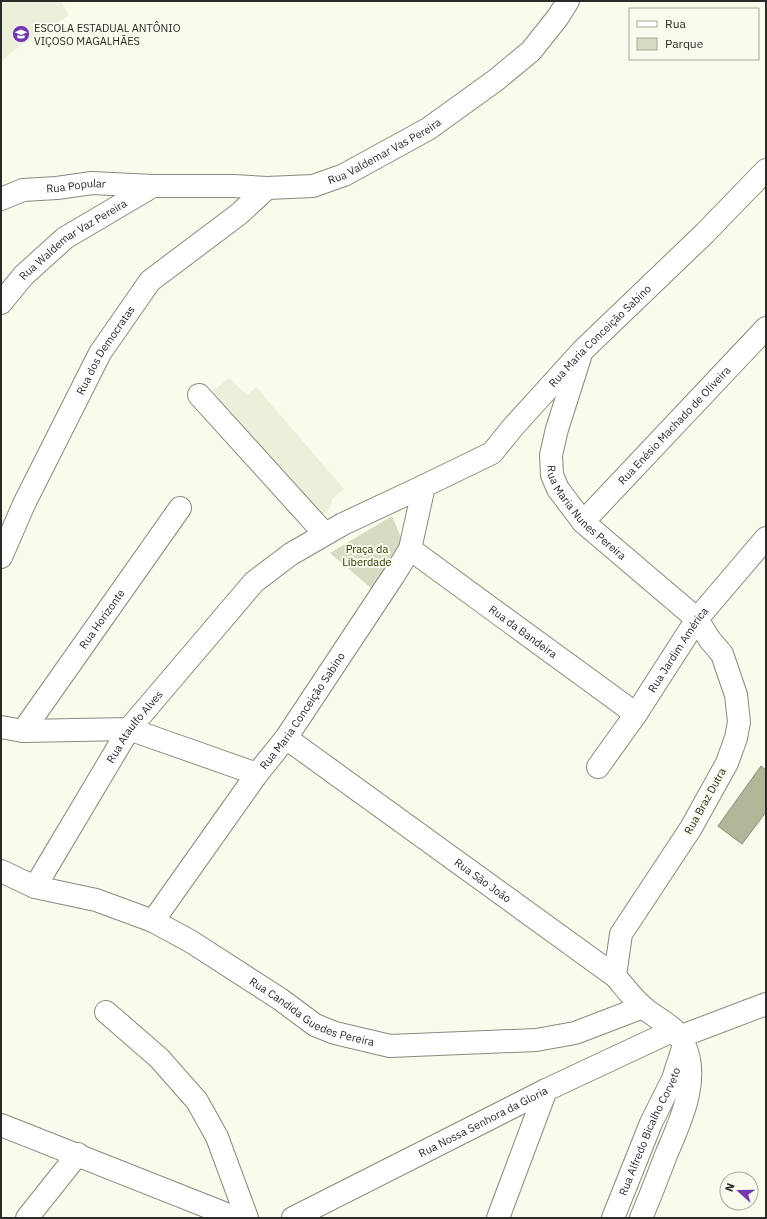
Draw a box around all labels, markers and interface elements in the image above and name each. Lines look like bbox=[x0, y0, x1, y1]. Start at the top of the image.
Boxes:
legend bbox=[629, 8, 759, 60]
text: Rua bbox=[665, 16, 686, 31]
place label: ESCOLA ESTADUAL ANTÔNIO VIÇOSO MAGALHÃES bbox=[34, 21, 181, 48]
school or university icon: ESCOLA ESTADUAL ANTÔNIO VIÇOSO MAGALHÃES bbox=[11, 24, 31, 44]
text: Parque bbox=[665, 36, 704, 51]
street label: Rua Valdemar Vas Pereira bbox=[326, 115, 444, 187]
street label: Rua Popular bbox=[46, 176, 106, 196]
street label: Rua Waldemar Vaz Pereira bbox=[16, 196, 129, 283]
street label: Rua Maria Conceição Sabino bbox=[546, 281, 654, 390]
street label: Rua dos Democratas bbox=[73, 303, 138, 397]
street label: Rua Enésio Machado de Oliveira bbox=[615, 363, 734, 487]
street label: Rua Maria Nunes Pereira bbox=[544, 465, 629, 563]
park label: Praça da Liberdade bbox=[342, 542, 392, 569]
street label: Rua Horizonte bbox=[76, 586, 128, 652]
street label: Rua da Bandeira bbox=[486, 602, 560, 661]
street label: Rua Jardim América bbox=[645, 604, 711, 695]
street label: Rua Maria Conceição Sabino bbox=[257, 650, 348, 772]
street label: Rua Ataulfo Alves bbox=[103, 687, 166, 765]
street label: Rua Braz Dutra bbox=[681, 765, 729, 837]
street label: Rua São João bbox=[452, 855, 514, 906]
street label: Rua Candida Guedes Pereira bbox=[247, 974, 376, 1049]
street label: Rua Alfredo Bicalho Corveto bbox=[616, 1066, 683, 1198]
street label: Rua Nossa Senhora da Gloria bbox=[416, 1083, 550, 1160]
north arrow bbox=[719, 1171, 759, 1211]
text: N bbox=[722, 1181, 738, 1194]

